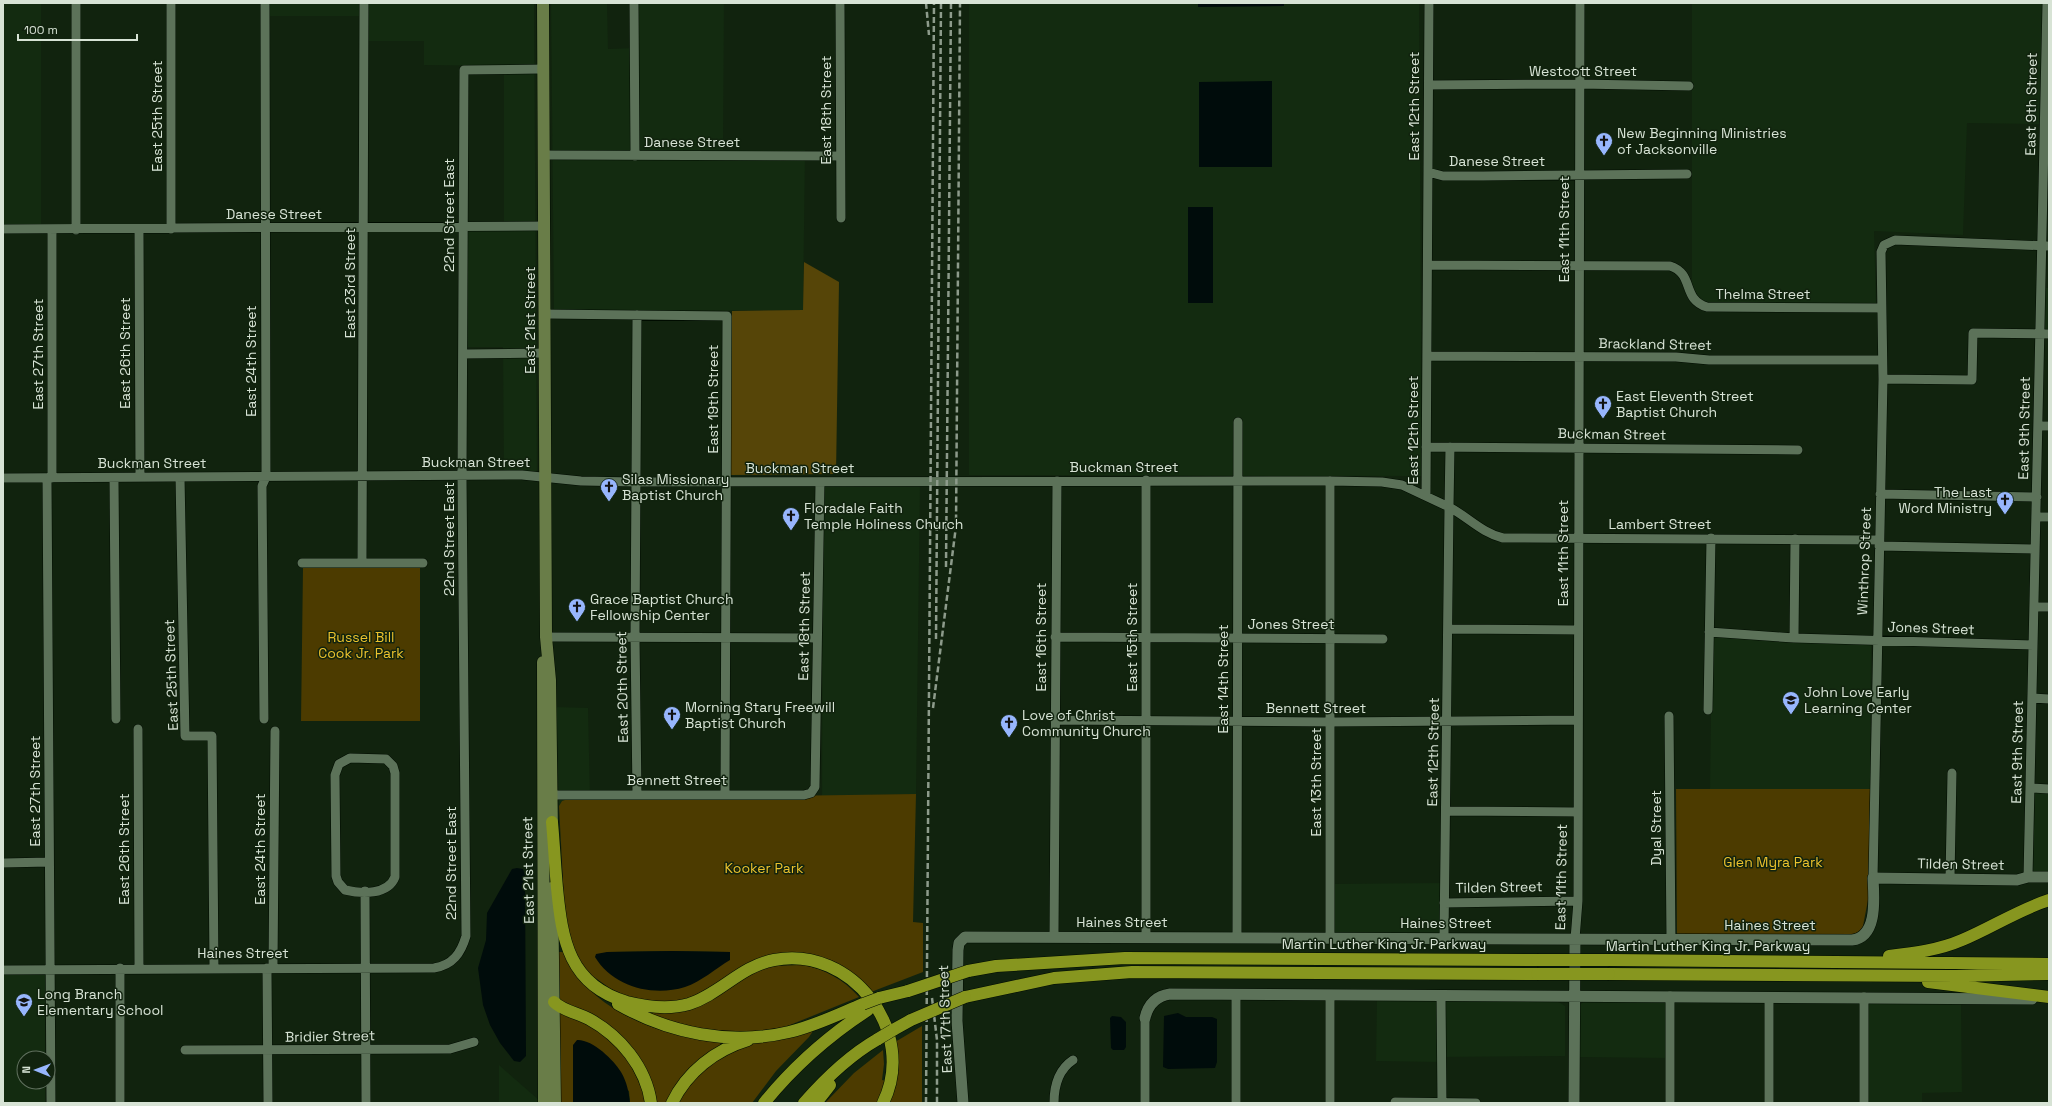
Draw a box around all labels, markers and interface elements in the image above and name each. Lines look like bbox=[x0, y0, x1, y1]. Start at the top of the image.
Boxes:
scale bar bbox=[18, 16, 137, 42]
text: 100 m bbox=[24, 22, 58, 38]
street label: East 12th Street bbox=[1405, 52, 1423, 160]
street label: East 9th Street bbox=[2021, 52, 2041, 156]
street label: East 18th Street bbox=[817, 55, 835, 165]
street label: East 25th Street bbox=[148, 60, 166, 172]
street label: Westcott Street bbox=[1529, 62, 1637, 80]
place label: New Beginning Ministries of Jacksonville bbox=[1617, 124, 1787, 158]
church icon: New Beginning Ministries of Jacksonville bbox=[1594, 131, 1614, 156]
street label: Danese Street bbox=[644, 133, 740, 151]
street label: Danese Street bbox=[1449, 152, 1545, 170]
street label: 22nd Street East bbox=[440, 158, 458, 272]
street label: East 11th Street bbox=[1555, 176, 1573, 282]
street label: Danese Street bbox=[226, 205, 322, 223]
street label: East 23rd Street bbox=[341, 228, 359, 338]
street label: East 21st Street bbox=[521, 266, 539, 374]
street label: Thelma Street bbox=[1716, 285, 1811, 303]
street label: East 26th Street bbox=[116, 297, 134, 409]
street label: East 27th Street bbox=[29, 299, 47, 409]
street label: East 24th Street bbox=[242, 305, 260, 417]
street label: Brackland Street bbox=[1598, 334, 1712, 354]
street label: East 19th Street bbox=[704, 345, 722, 453]
street label: East 12th Street bbox=[1404, 376, 1422, 484]
street label: East 9th Street bbox=[2014, 376, 2034, 480]
place label: East Eleventh Street Baptist Church bbox=[1616, 387, 1754, 421]
church icon: East Eleventh Street Baptist Church bbox=[1593, 394, 1613, 419]
street label: Buckman Street bbox=[1557, 424, 1667, 444]
street label: Buckman Street bbox=[422, 453, 530, 471]
street label: Buckman Street bbox=[98, 454, 206, 472]
street label: Buckman Street bbox=[1070, 458, 1178, 476]
street label: Buckman Street bbox=[746, 459, 854, 477]
place label: Silas Missionary Baptist Church bbox=[622, 470, 729, 504]
church icon: Silas Missionary Baptist Church bbox=[599, 477, 619, 502]
street label: 22nd Street East bbox=[440, 482, 458, 596]
place label: The Last Word Ministry bbox=[1899, 483, 1992, 517]
church icon: The Last Word Ministry bbox=[1995, 490, 2015, 515]
place label: Floradale Faith Temple Holiness Church bbox=[804, 499, 963, 533]
street label: East 11th Street bbox=[1554, 500, 1572, 606]
church icon: Floradale Faith Temple Holiness Church bbox=[781, 506, 801, 531]
street label: Winthrop Street bbox=[1853, 507, 1875, 615]
street label: Lambert Street bbox=[1608, 515, 1712, 533]
street label: East 18th Street bbox=[794, 571, 814, 681]
street label: East 16th Street bbox=[1032, 583, 1050, 691]
street label: East 15th Street bbox=[1123, 583, 1141, 691]
place label: Grace Baptist Church Fellowship Center bbox=[590, 590, 734, 624]
church icon: Grace Baptist Church Fellowship Center bbox=[567, 597, 587, 622]
street label: Jones Street bbox=[1247, 615, 1335, 633]
street label: Jones Street bbox=[1887, 617, 1975, 639]
street label: East 25th Street bbox=[160, 619, 182, 731]
street label: East 14th Street bbox=[1214, 624, 1232, 734]
park label: Russel Bill Cook Jr. Park bbox=[318, 628, 404, 662]
street label: East 20th Street bbox=[612, 631, 632, 743]
place label: John Love Early Learning Center bbox=[1804, 683, 1912, 717]
school or university icon: John Love Early Learning Center bbox=[1781, 690, 1801, 715]
street label: East 12th Street bbox=[1423, 697, 1443, 807]
place label: Morning Stary Freewill Baptist Church bbox=[685, 698, 835, 732]
street label: Bennett Street bbox=[1266, 699, 1366, 717]
street label: East 9th Street bbox=[2007, 700, 2027, 804]
church icon: Morning Stary Freewill Baptist Church bbox=[662, 705, 682, 730]
place label: Love of Christ Community Church bbox=[1022, 706, 1151, 740]
church icon: Love of Christ Community Church bbox=[999, 713, 1019, 738]
street label: East 13th Street bbox=[1307, 728, 1325, 836]
street label: East 27th Street bbox=[26, 736, 44, 846]
street label: Bennett Street bbox=[627, 771, 727, 789]
street label: Dyal Street bbox=[1647, 790, 1665, 866]
street label: East 26th Street bbox=[115, 793, 133, 905]
street label: East 24th Street bbox=[251, 793, 269, 905]
street label: 22nd Street East bbox=[442, 806, 460, 920]
street label: East 21st Street bbox=[518, 816, 538, 924]
street label: East 11th Street bbox=[1551, 824, 1571, 930]
park label: Glen Myra Park bbox=[1723, 853, 1823, 871]
street label: Tilden Street bbox=[1917, 854, 2005, 874]
park label: Kooker Park bbox=[725, 859, 804, 877]
street label: Tilden Street bbox=[1455, 877, 1543, 897]
street label: Haines Street bbox=[1076, 913, 1168, 931]
street label: Haines Street bbox=[1400, 914, 1492, 932]
street label: Haines Street bbox=[1724, 916, 1816, 934]
street label: Martin Luther King Jr. Parkway bbox=[1282, 935, 1486, 953]
street label: Martin Luther King Jr. Parkway bbox=[1606, 937, 1810, 955]
street label: Haines Street bbox=[197, 944, 289, 962]
street label: East 17th Street bbox=[934, 965, 956, 1073]
place label: Long Branch Elementary School bbox=[37, 985, 163, 1019]
school or university icon: Long Branch Elementary School bbox=[14, 992, 34, 1017]
street label: Bridier Street bbox=[285, 1026, 375, 1046]
north arrow bbox=[16, 1050, 56, 1090]
text: N bbox=[19, 1066, 33, 1074]

